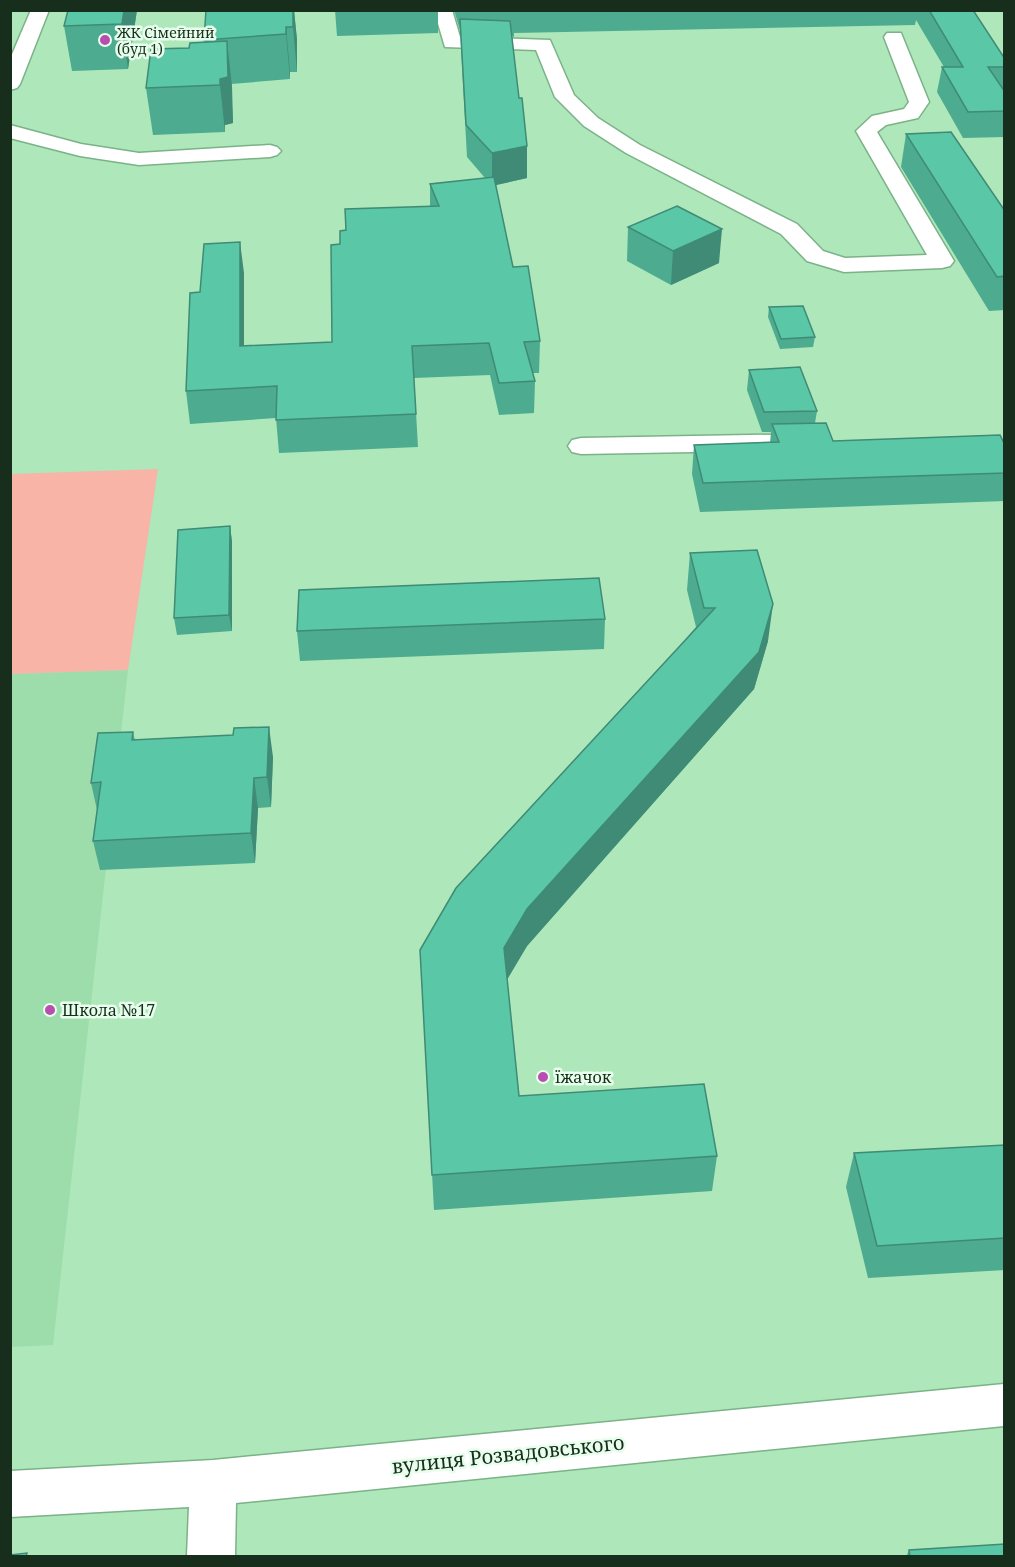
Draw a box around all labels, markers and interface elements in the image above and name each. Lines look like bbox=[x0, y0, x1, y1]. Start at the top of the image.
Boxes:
place label: ЖК Сімейний (буд 1) bbox=[116, 23, 214, 58]
marker: ЖК Сімейний (буд 1) bbox=[98, 33, 112, 47]
place label: Школа №17 bbox=[62, 999, 155, 1021]
marker: Школа №17 bbox=[43, 1003, 57, 1017]
place label: їжачок bbox=[555, 1066, 612, 1088]
marker: їжачок bbox=[536, 1070, 550, 1084]
street label: вулиця Розвадовського bbox=[390, 1428, 626, 1480]

